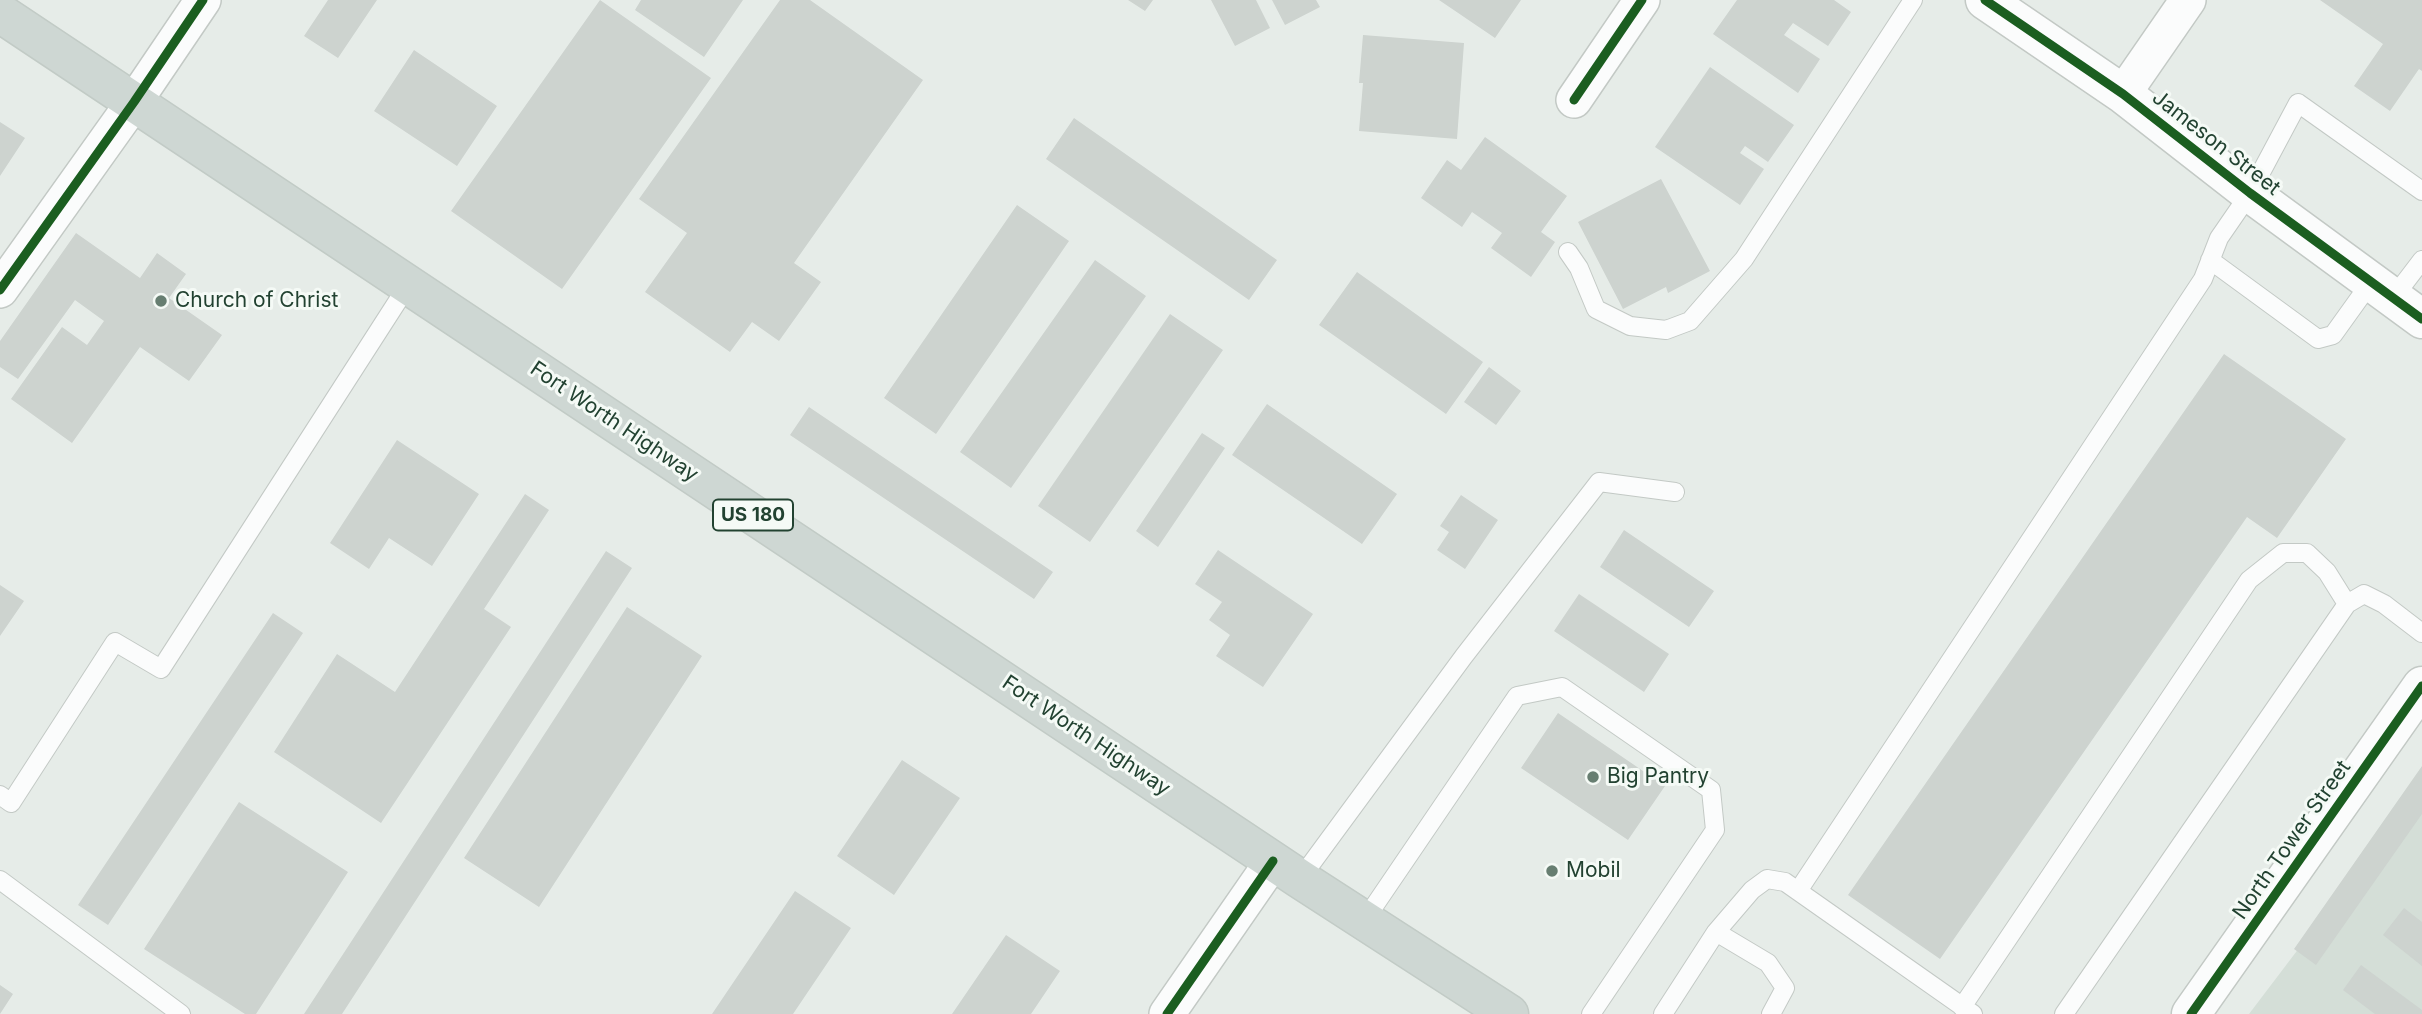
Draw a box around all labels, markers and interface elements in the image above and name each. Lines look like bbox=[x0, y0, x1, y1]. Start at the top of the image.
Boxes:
street label: Jameson Street bbox=[2147, 85, 2285, 201]
place label: Church of Christ bbox=[175, 288, 338, 314]
marker: Church of Christ bbox=[153, 293, 169, 309]
street label: Fort Worth Highway bbox=[525, 356, 703, 488]
road number: US 180 bbox=[713, 500, 793, 530]
street label: Fort Worth Highway bbox=[997, 670, 1175, 802]
street label: North Tower Street bbox=[2228, 756, 2356, 924]
place label: Big Pantry bbox=[1607, 764, 1709, 790]
marker: Big Pantry bbox=[1585, 769, 1601, 785]
place label: Mobil bbox=[1566, 858, 1621, 884]
marker: Mobil bbox=[1544, 863, 1560, 879]

